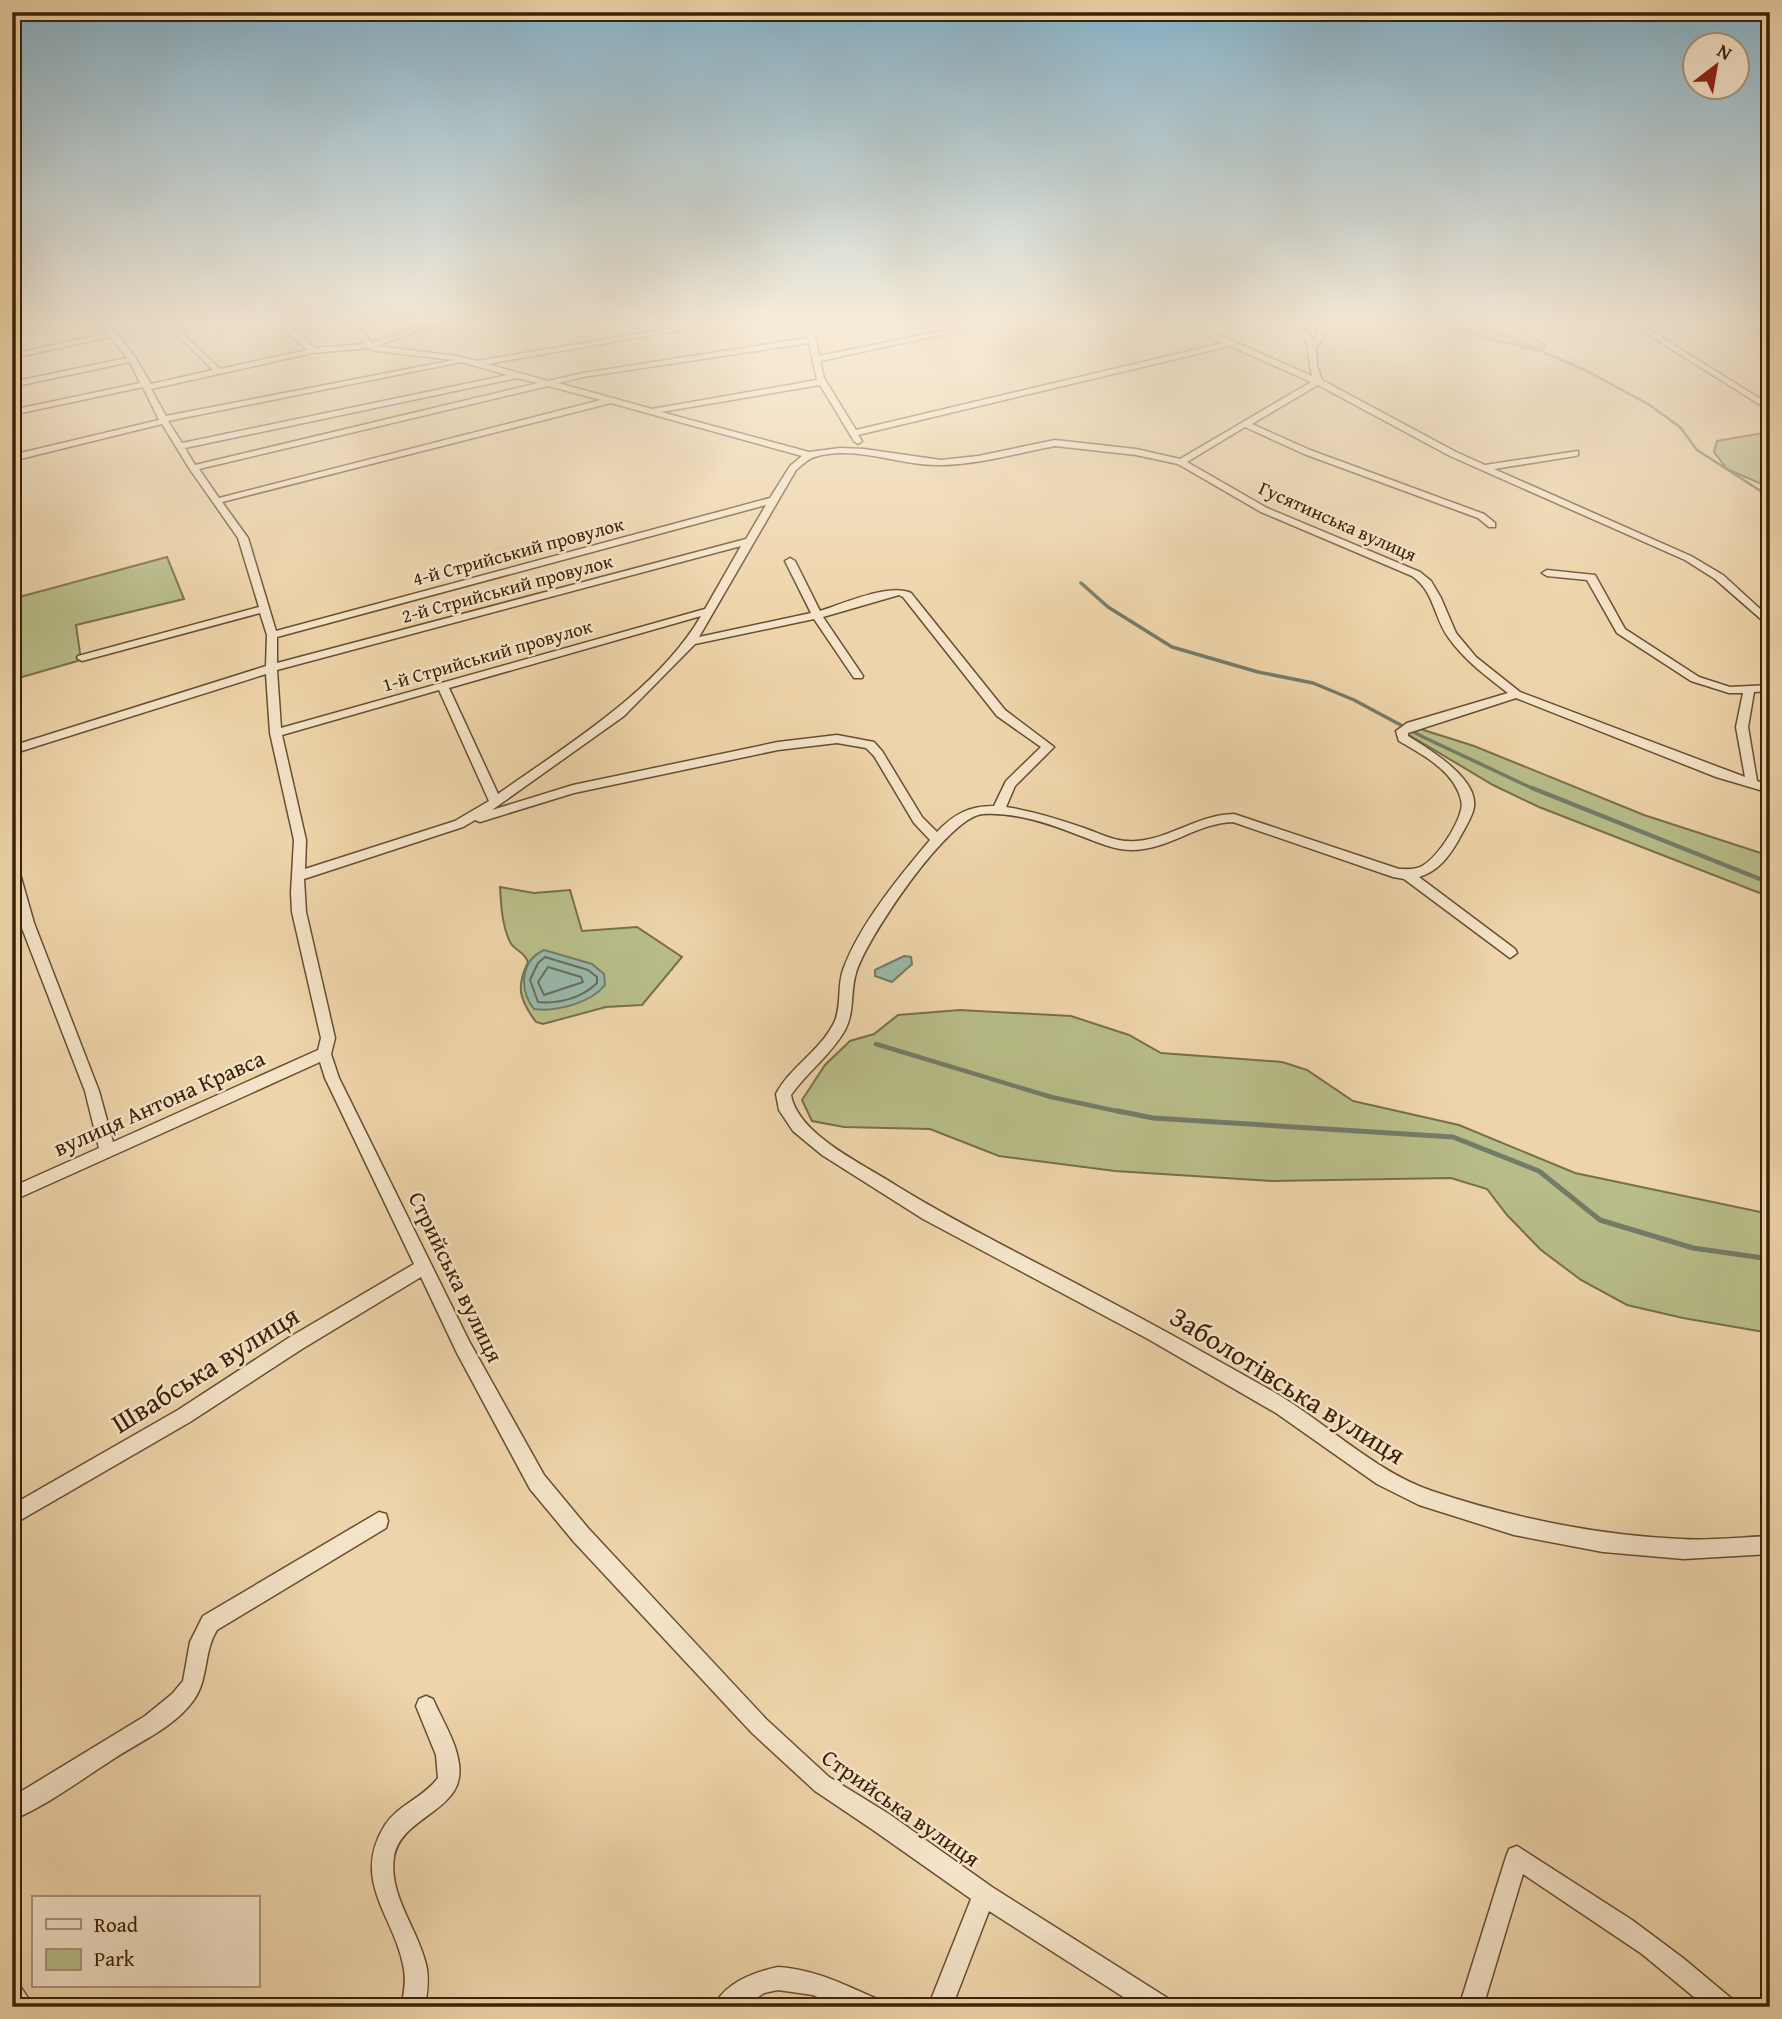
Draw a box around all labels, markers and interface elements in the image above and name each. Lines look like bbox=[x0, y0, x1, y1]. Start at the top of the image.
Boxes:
north arrow bbox=[1680, 32, 1750, 102]
text: N bbox=[1712, 36, 1738, 67]
street label: Гусятинська вулиця bbox=[1255, 474, 1422, 569]
street label: 4-й Стрийський провулок bbox=[409, 509, 627, 593]
street label: 2-й Стрийський провулок bbox=[398, 546, 616, 630]
street label: 1-й Стрийський провулок bbox=[379, 612, 595, 698]
street label: вулиця Антона Кравса bbox=[48, 1041, 270, 1164]
street label: Стрийська вулиця bbox=[401, 1186, 512, 1368]
street label: Швабська вулиця bbox=[103, 1294, 307, 1443]
street label: Заболотівська вулиця bbox=[1162, 1295, 1414, 1474]
street label: Стрийська вулиця bbox=[815, 1741, 987, 1875]
legend bbox=[32, 1896, 259, 1988]
text: Road bbox=[94, 1909, 139, 1940]
text: Park bbox=[94, 1943, 135, 1974]

